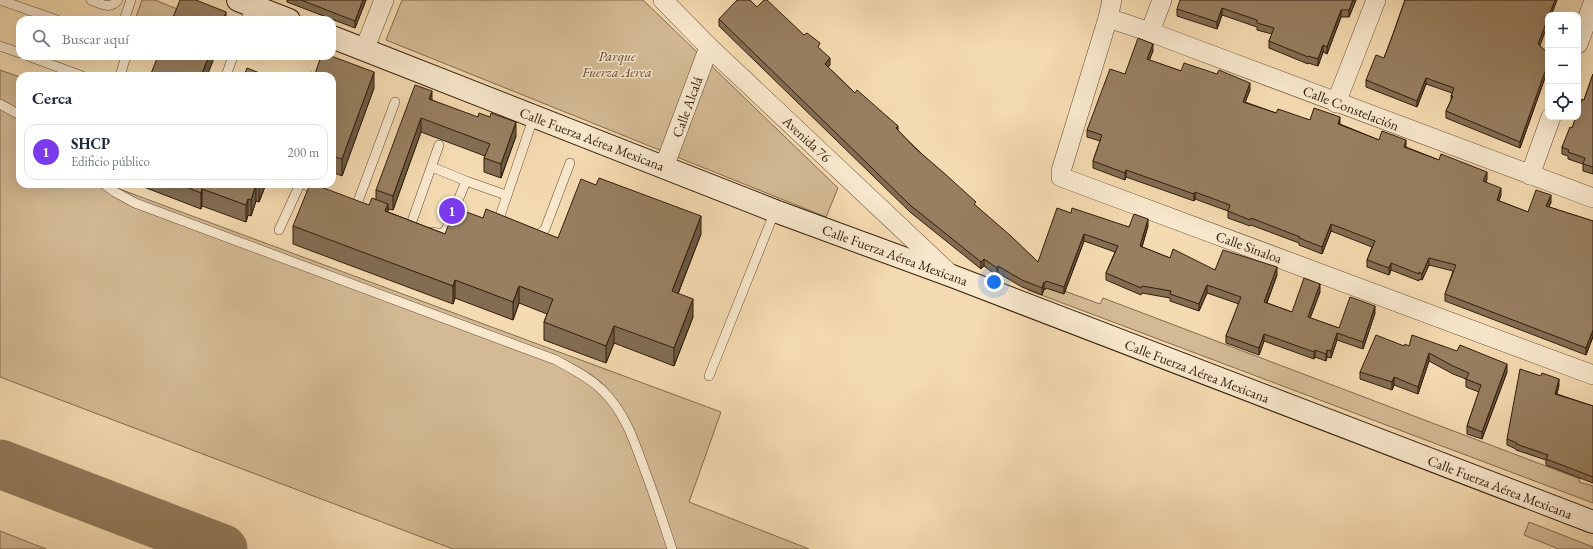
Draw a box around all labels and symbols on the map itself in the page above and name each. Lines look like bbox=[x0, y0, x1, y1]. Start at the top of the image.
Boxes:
park label: Parque Fuerza Aerea bbox=[581, 47, 652, 81]
street label: Calle Alcalá bbox=[668, 74, 706, 140]
street label: Calle Constelación bbox=[1300, 81, 1402, 135]
street label: Calle Fuerza Aérea Mexicana bbox=[517, 103, 667, 175]
street label: Avenida 76 bbox=[778, 111, 835, 166]
pin: 1 bbox=[439, 196, 465, 226]
street label: Calle Fuerza Aérea Mexicana bbox=[820, 220, 971, 290]
street label: Calle Sinaloa bbox=[1213, 227, 1285, 267]
your location bbox=[984, 272, 1004, 292]
street label: Calle Fuerza Aérea Mexicana bbox=[1122, 335, 1272, 407]
street label: Calle Fuerza Aérea Mexicana bbox=[1425, 451, 1575, 523]

